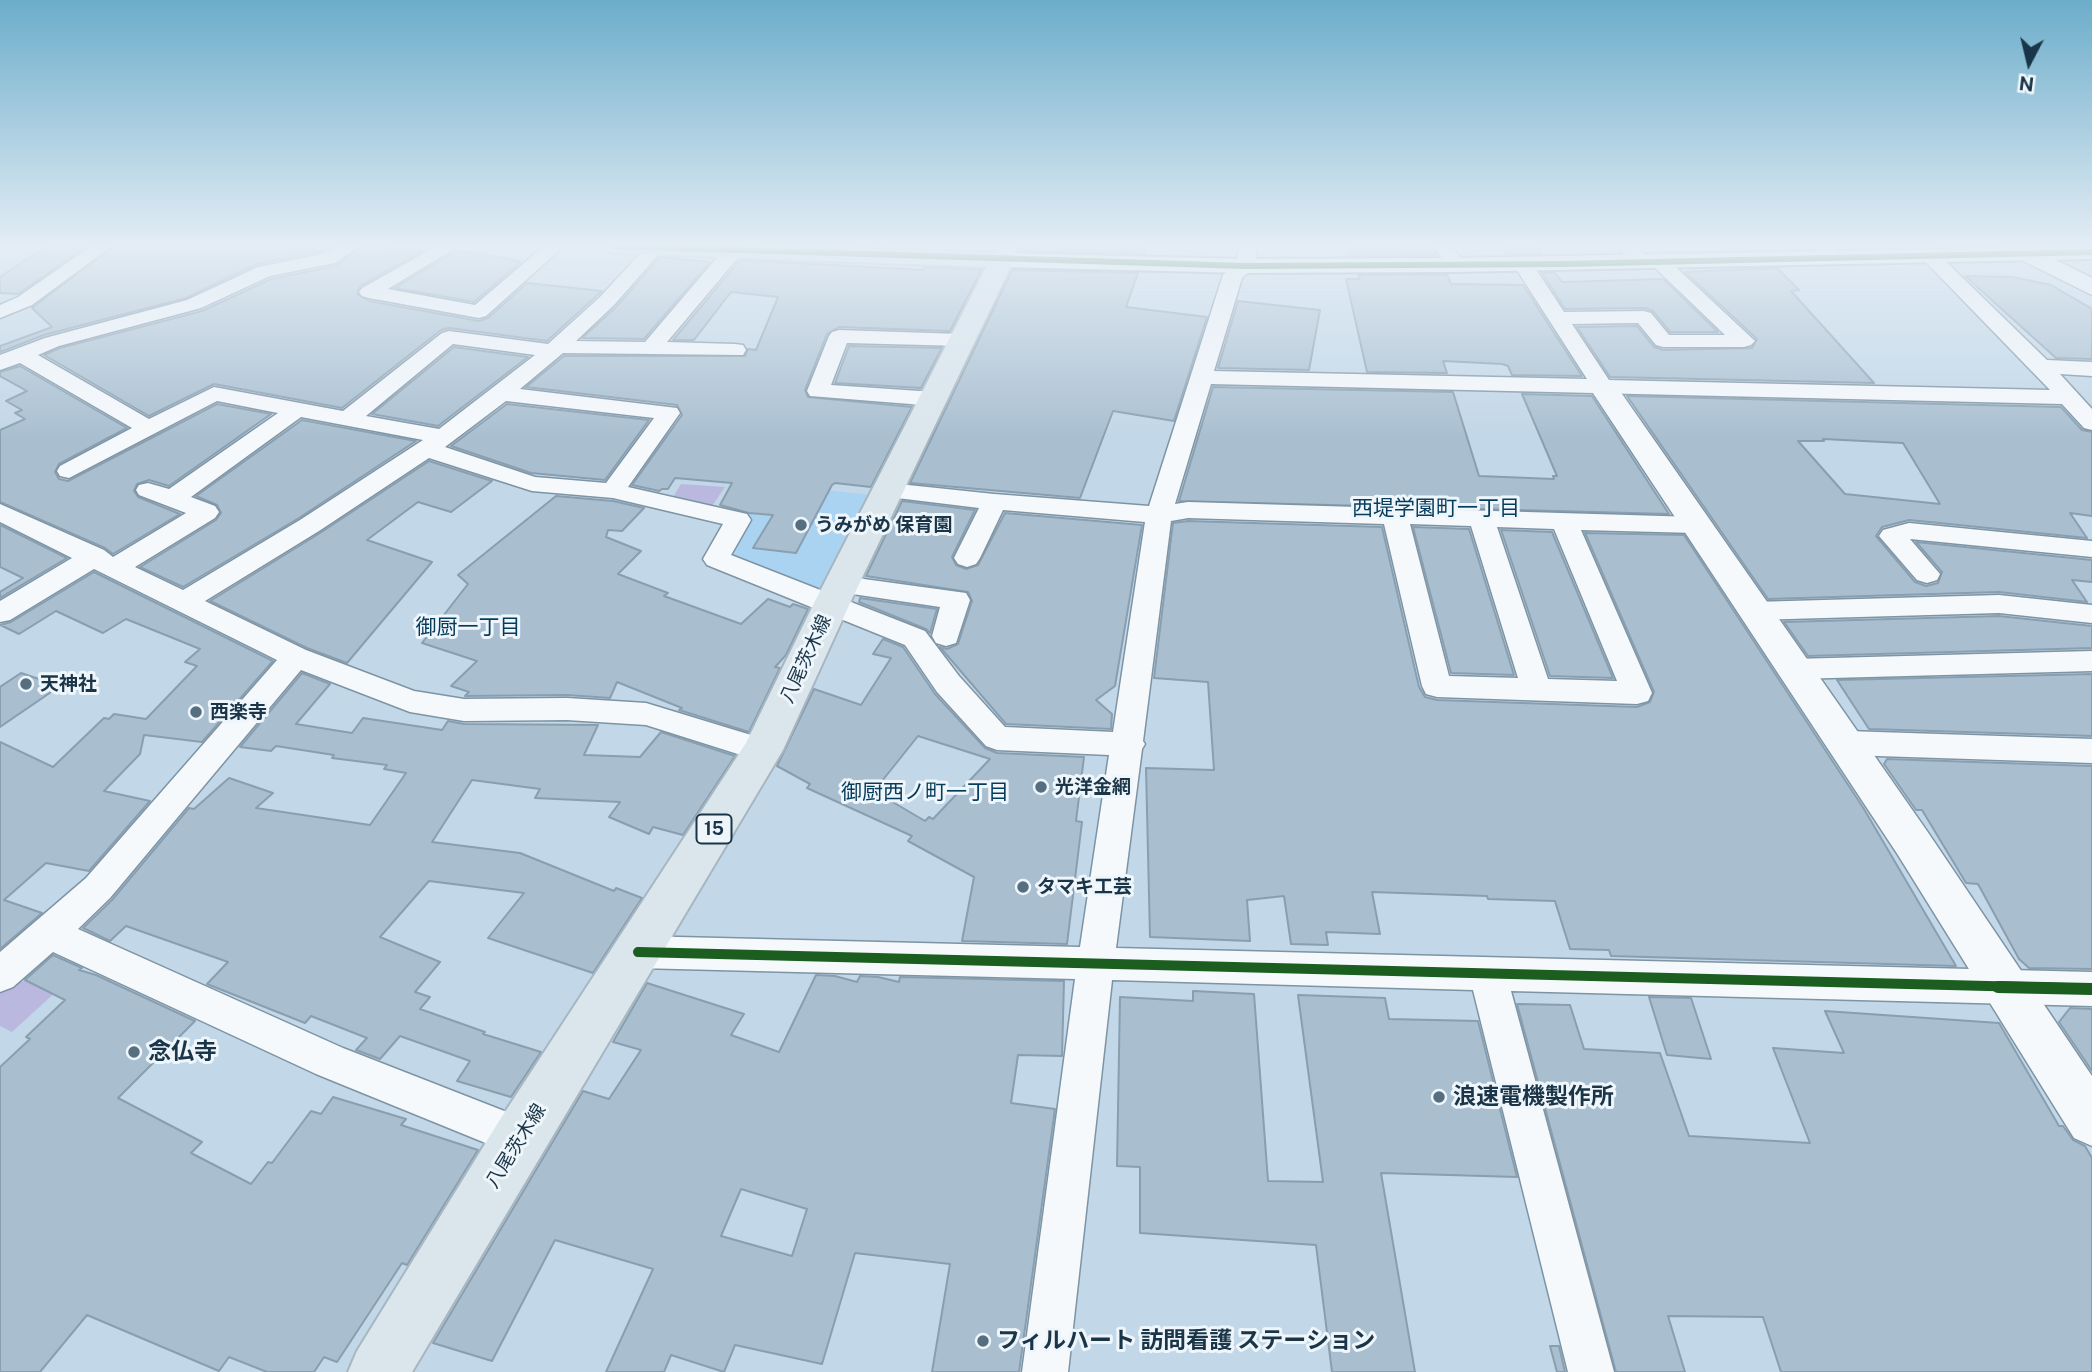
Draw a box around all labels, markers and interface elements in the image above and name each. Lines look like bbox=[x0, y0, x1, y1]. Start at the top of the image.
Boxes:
north arrow bbox=[1994, 28, 2064, 98]
text: N bbox=[2018, 72, 2035, 96]
district label: 西堤学園町一丁目 bbox=[1352, 496, 1520, 522]
place label: うみがめ 保育園 bbox=[815, 514, 952, 536]
marker: うみがめ 保育園 bbox=[793, 517, 809, 533]
street label: 八尾茨木線 bbox=[776, 611, 836, 707]
district label: 御厨一丁目 bbox=[416, 615, 520, 641]
place label: 天神社 bbox=[40, 673, 97, 695]
marker: 天神社 bbox=[18, 676, 34, 692]
place label: 西楽寺 bbox=[210, 701, 267, 723]
marker: 西楽寺 bbox=[188, 704, 204, 720]
place label: 光洋金網 bbox=[1055, 776, 1131, 798]
marker: 光洋金網 bbox=[1033, 779, 1049, 795]
district label: 御厨西ノ町一丁目 bbox=[841, 780, 1009, 806]
road number: 15 bbox=[696, 814, 732, 844]
place label: タマキ工芸 bbox=[1037, 876, 1132, 898]
marker: タマキ工芸 bbox=[1015, 879, 1031, 895]
place label: 念仏寺 bbox=[148, 1038, 217, 1066]
marker: 念仏寺 bbox=[126, 1044, 142, 1060]
place label: 浪速電機製作所 bbox=[1453, 1083, 1614, 1111]
marker: 浪速電機製作所 bbox=[1431, 1089, 1447, 1105]
street label: 八尾茨木線 bbox=[481, 1100, 551, 1192]
place label: フィルハート 訪問看護 ステーション bbox=[997, 1327, 1375, 1355]
marker: フィルハート 訪問看護 ステーション bbox=[975, 1333, 991, 1349]

